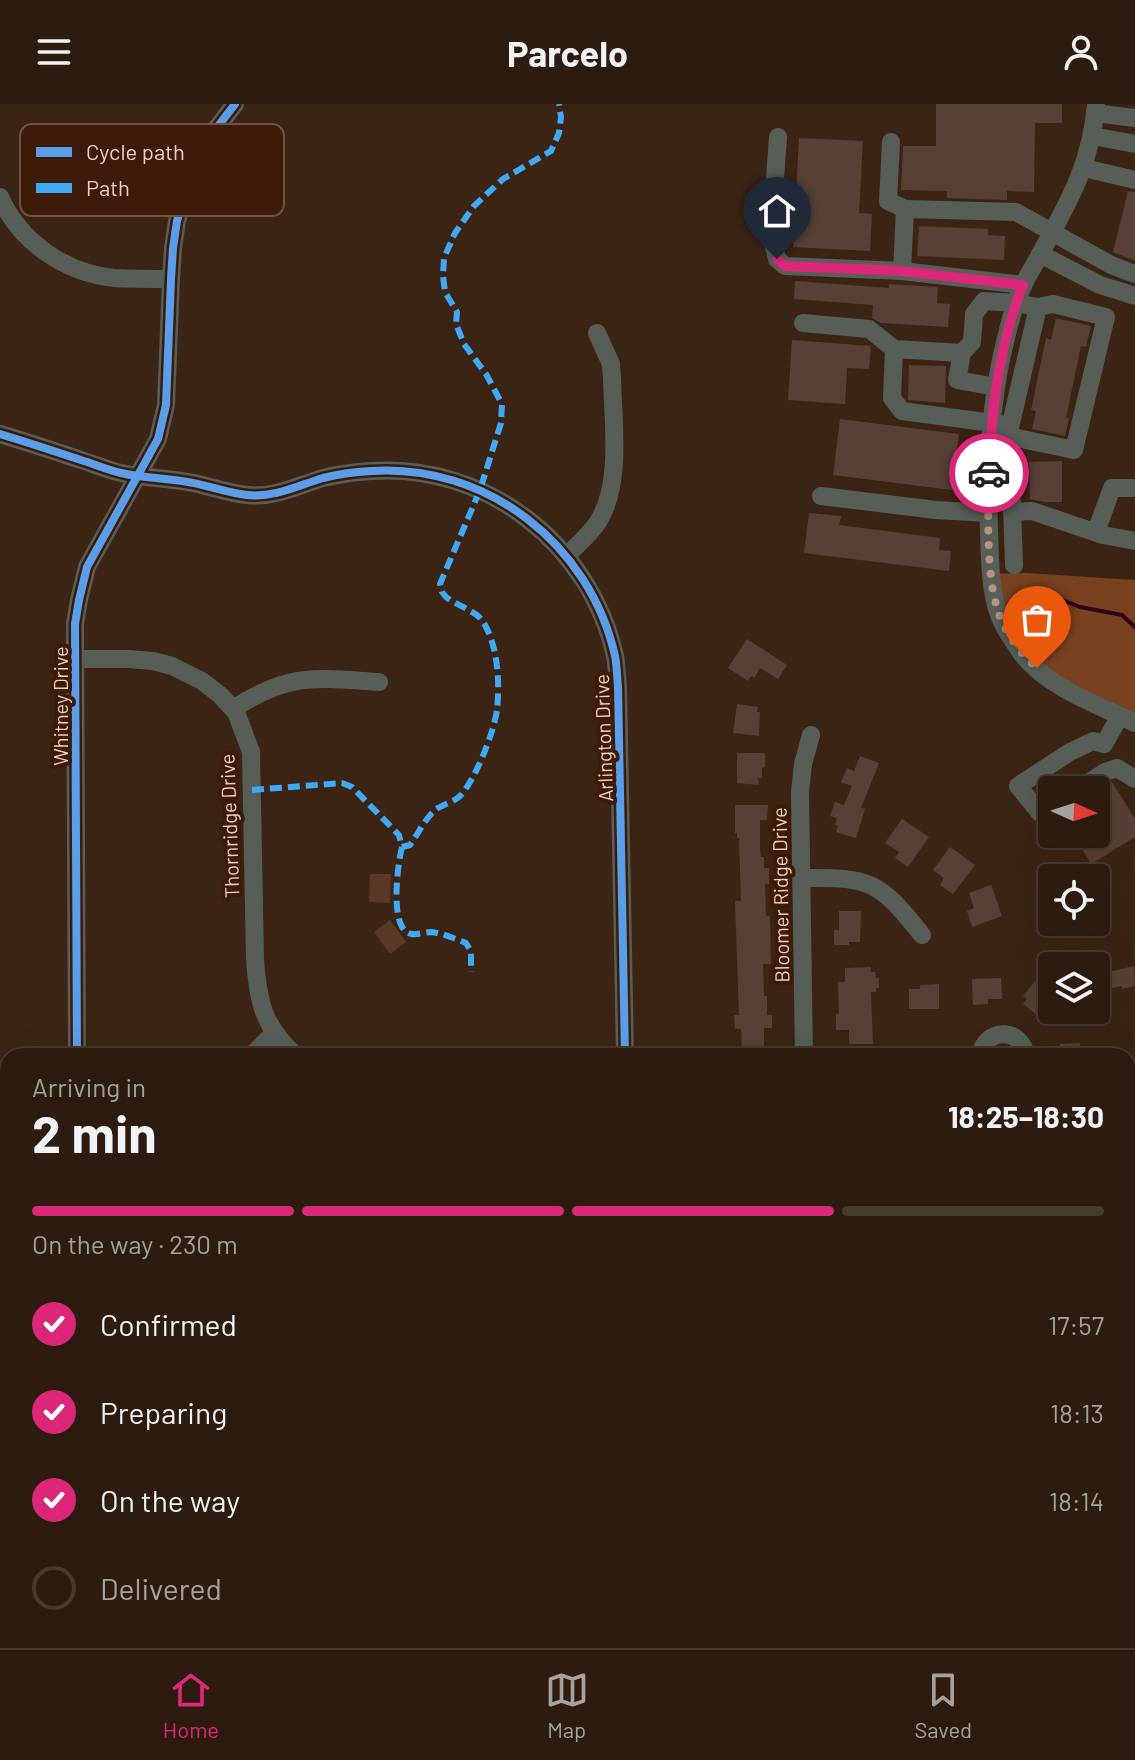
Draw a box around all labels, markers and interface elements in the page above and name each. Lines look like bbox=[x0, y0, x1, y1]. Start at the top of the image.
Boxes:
icon: menu bbox=[32, 30, 76, 74]
icon: person bbox=[1059, 30, 1103, 74]
text: Parcelo bbox=[507, 31, 628, 74]
legend bbox=[20, 124, 284, 216]
text: Cycle path bbox=[86, 138, 185, 164]
text: Path bbox=[86, 174, 130, 200]
pin bbox=[743, 177, 811, 259]
icon: home bbox=[755, 189, 799, 233]
courier bbox=[949, 433, 1029, 513]
icon: car bbox=[967, 451, 1011, 495]
pin bbox=[1003, 586, 1071, 668]
icon: bag bbox=[1015, 598, 1059, 642]
street label: Whitney Drive bbox=[48, 646, 72, 766]
street label: Arlington Drive bbox=[589, 674, 617, 802]
street label: Thornridge Drive bbox=[214, 754, 244, 898]
north arrow bbox=[1038, 776, 1110, 848]
map controls bbox=[1038, 776, 1110, 1024]
street label: Bloomer Ridge Drive bbox=[766, 807, 794, 983]
button: locate bbox=[1038, 864, 1110, 936]
button: layers bbox=[1038, 952, 1110, 1024]
text: Arriving in bbox=[32, 1071, 146, 1102]
text: 18:25–18:30 bbox=[948, 1098, 1104, 1134]
text: 2 min bbox=[32, 1101, 157, 1163]
text: On the way · 230 m bbox=[32, 1228, 238, 1259]
icon: check bbox=[32, 1302, 76, 1346]
text: Confirmed bbox=[100, 1306, 237, 1342]
text: 17:57 bbox=[1048, 1309, 1104, 1340]
icon: check bbox=[32, 1390, 76, 1434]
text: Preparing bbox=[100, 1394, 227, 1430]
text: 18:13 bbox=[1050, 1397, 1104, 1428]
icon: check bbox=[32, 1478, 76, 1522]
text: On the way bbox=[100, 1482, 240, 1518]
text: 18:14 bbox=[1049, 1485, 1104, 1516]
text: Delivered bbox=[100, 1570, 222, 1606]
tab: Home bbox=[163, 1668, 219, 1742]
tab: Map bbox=[545, 1668, 589, 1742]
tab: Saved bbox=[914, 1668, 972, 1742]

